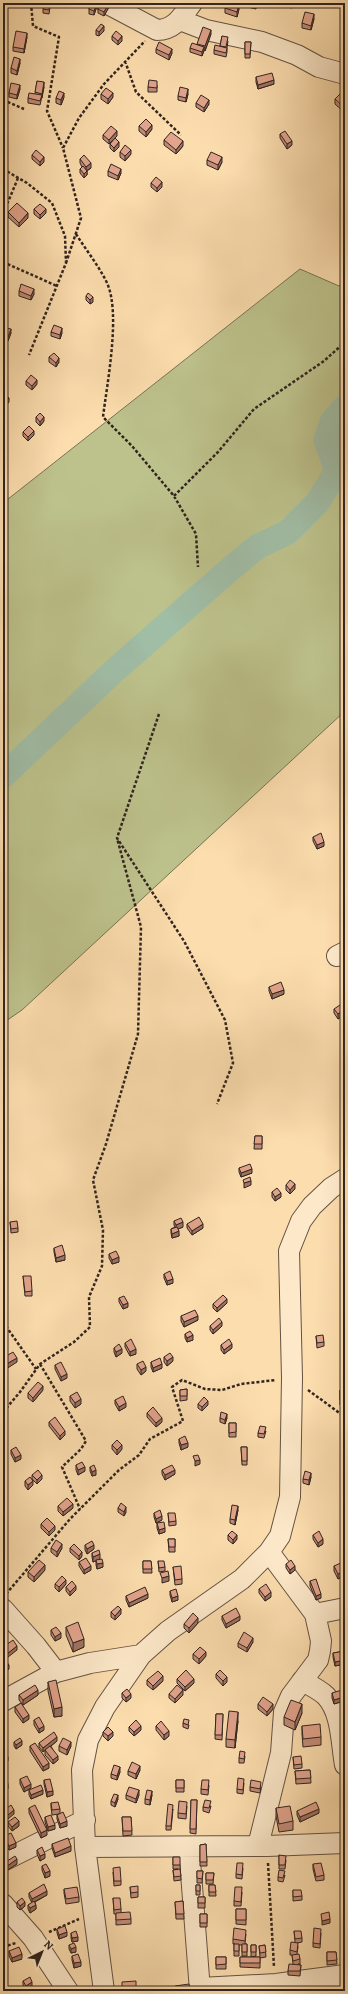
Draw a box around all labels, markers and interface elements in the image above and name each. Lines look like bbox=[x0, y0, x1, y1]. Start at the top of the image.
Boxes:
north arrow bbox=[22, 1932, 62, 1972]
text: N bbox=[40, 1937, 57, 1953]

